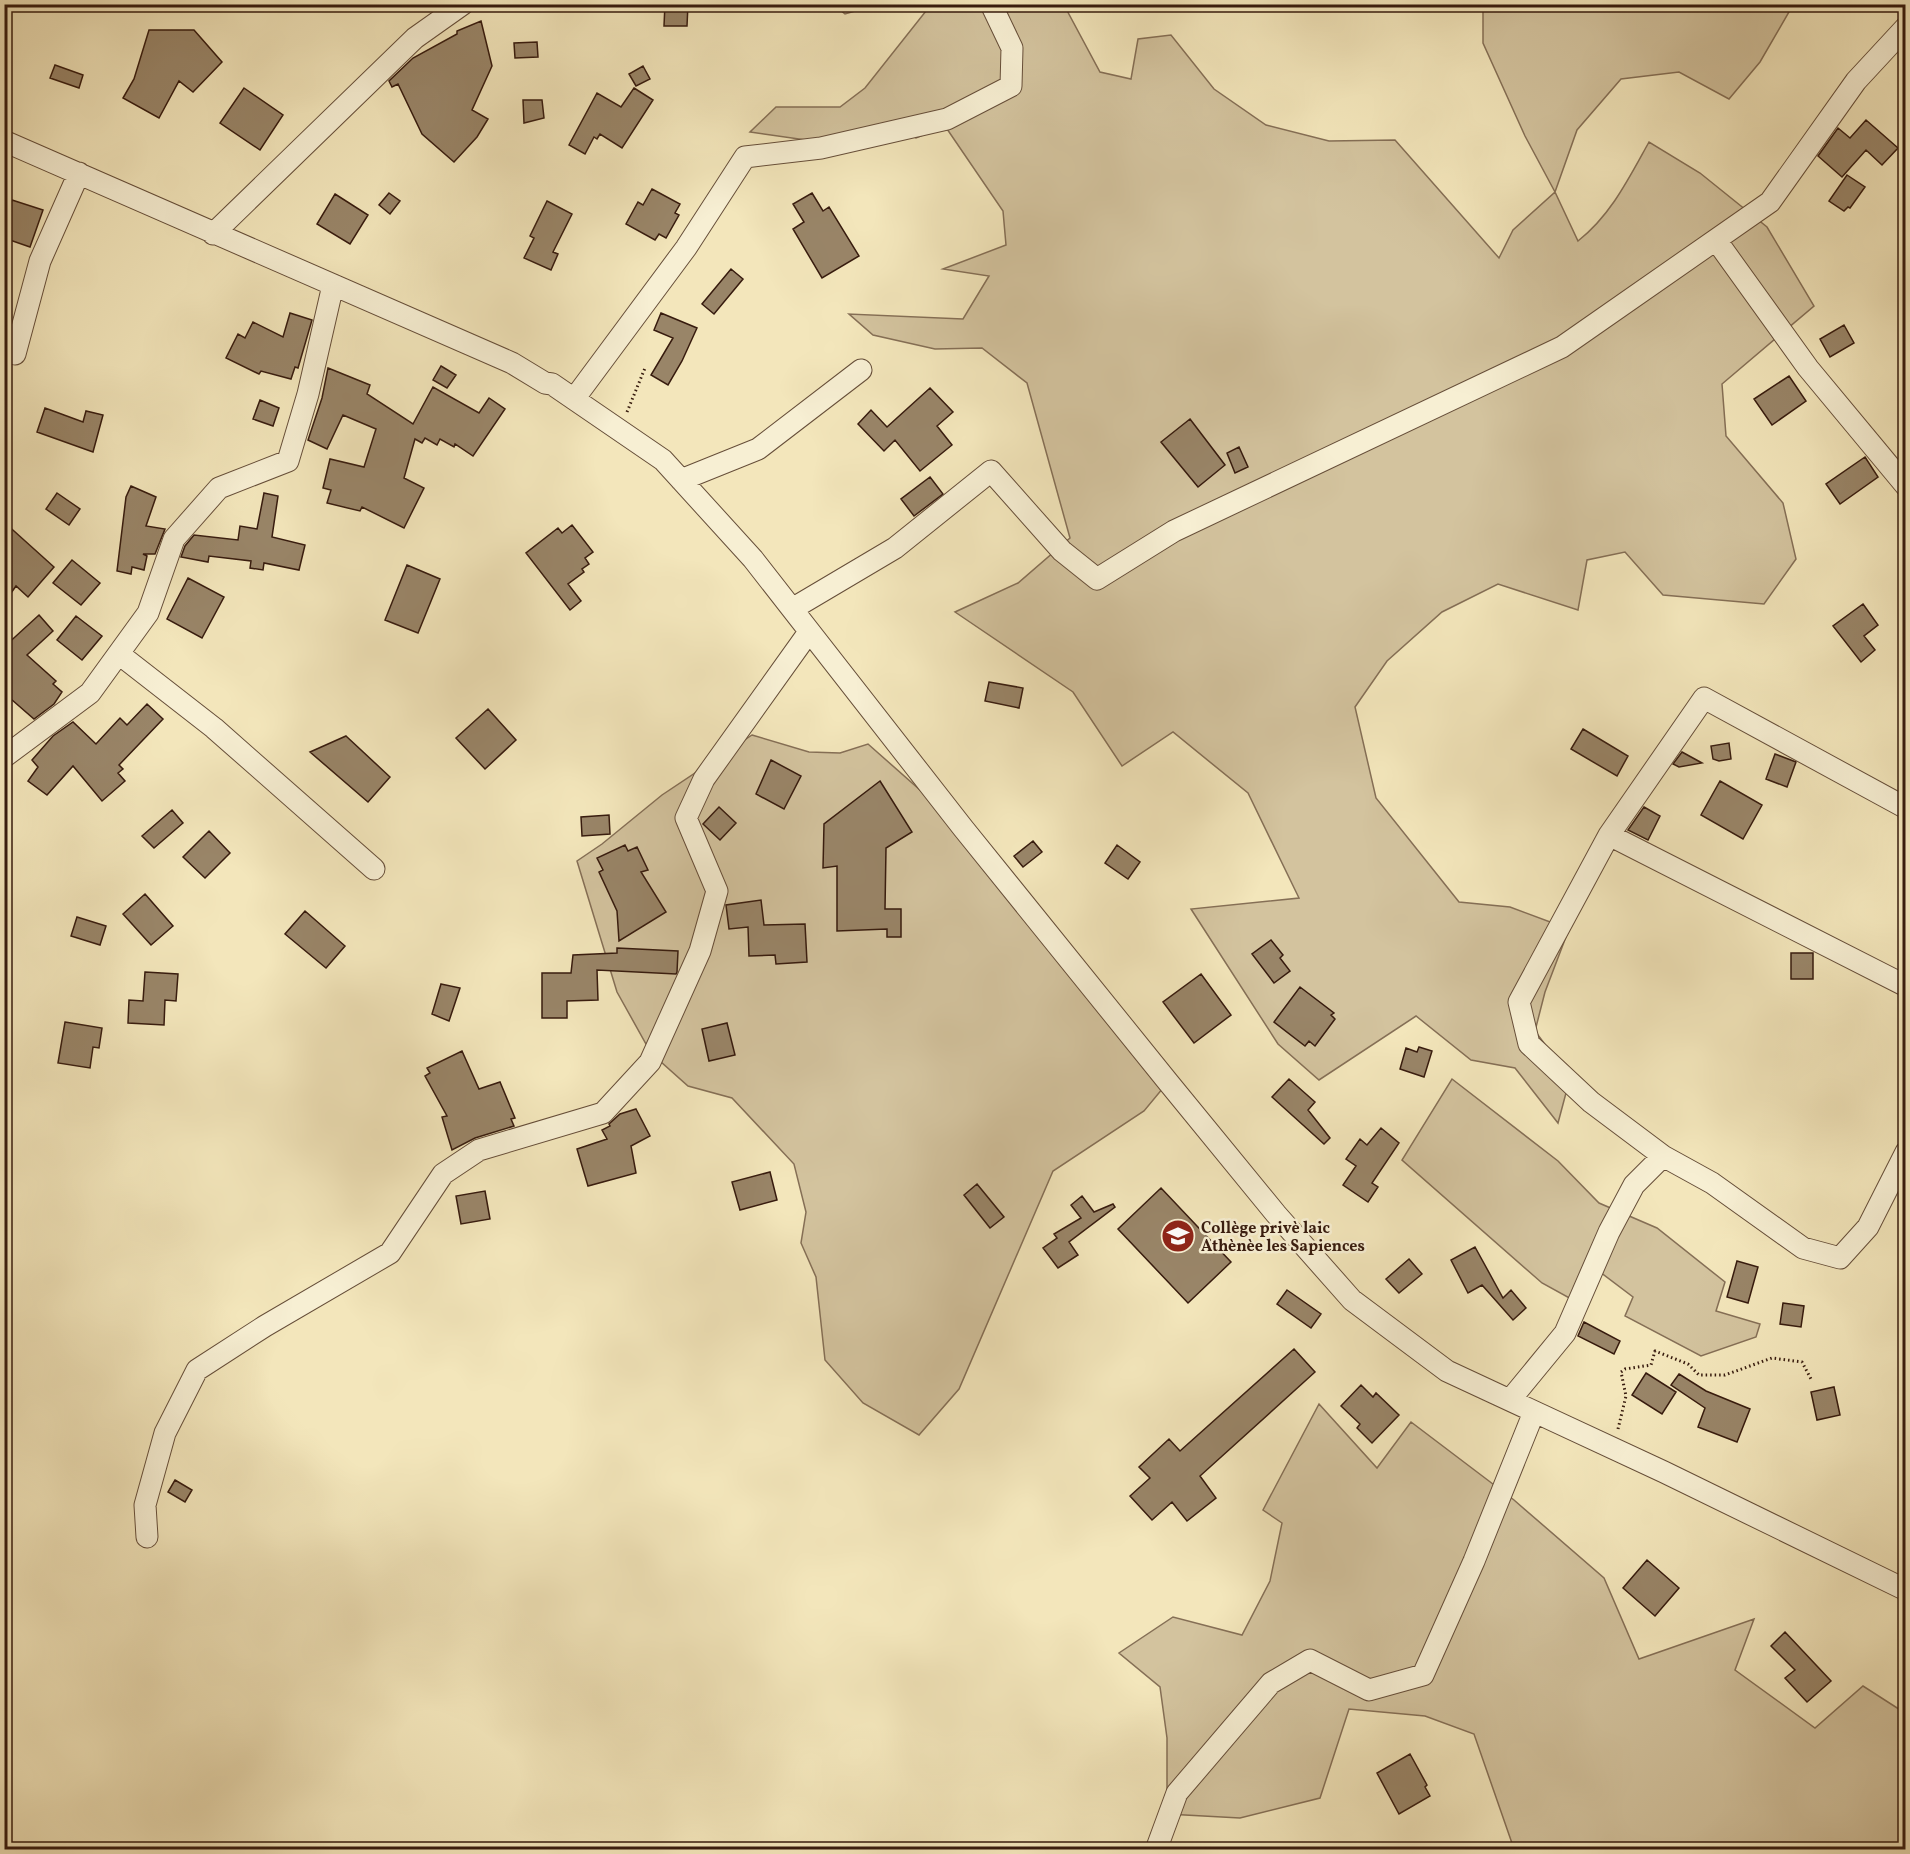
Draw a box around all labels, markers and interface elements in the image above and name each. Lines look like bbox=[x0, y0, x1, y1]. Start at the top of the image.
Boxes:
school or university icon: Collège privè laic Athènèe les Sapiences bbox=[1160, 1218, 1196, 1254]
place label: Collège privè laic Athènèe les Sapiences bbox=[1201, 1218, 1365, 1258]

